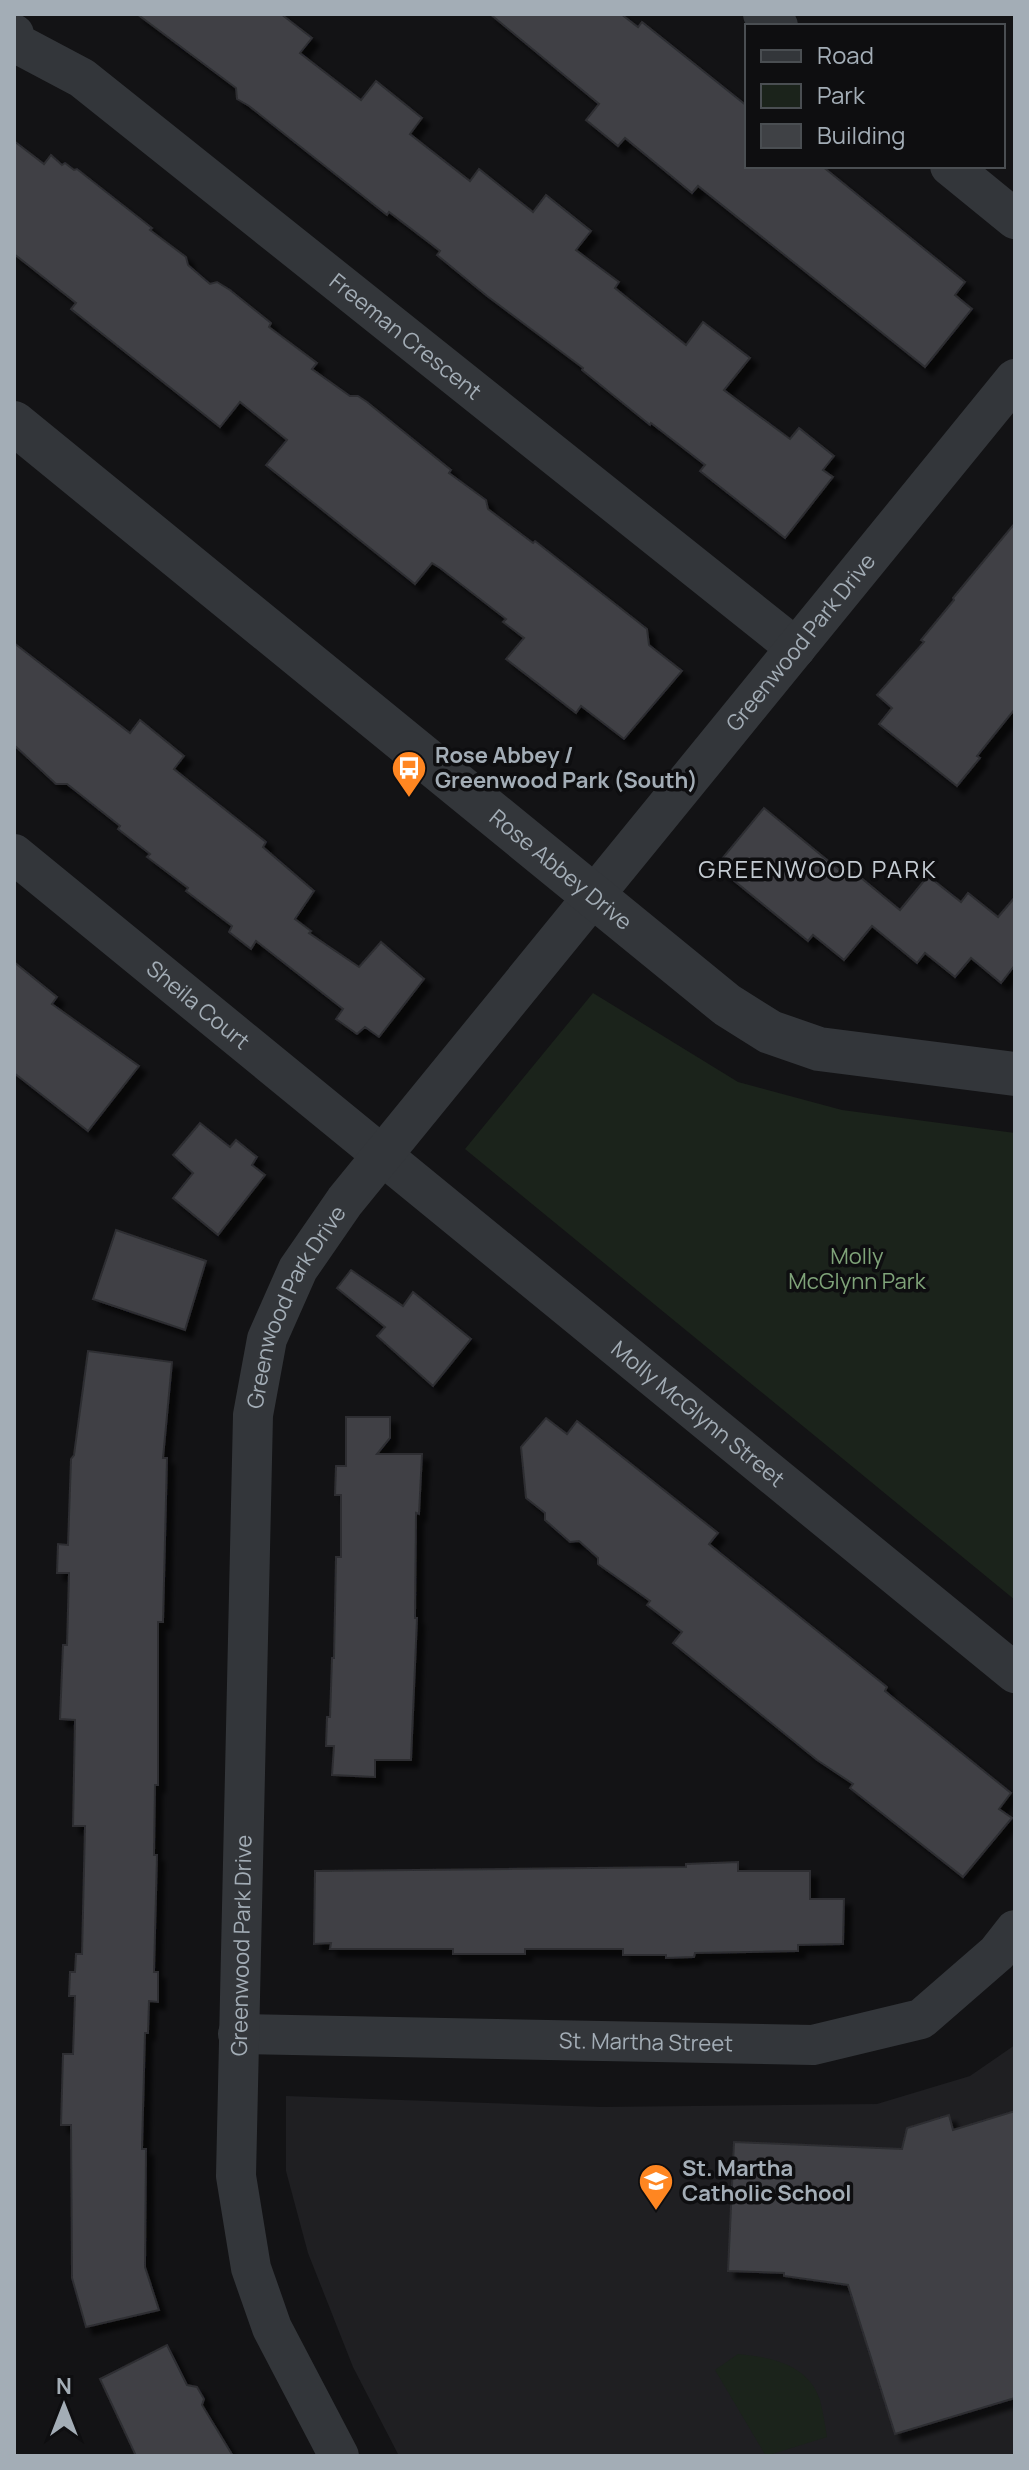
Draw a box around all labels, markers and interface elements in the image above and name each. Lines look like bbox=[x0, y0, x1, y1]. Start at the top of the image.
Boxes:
legend bbox=[745, 24, 1005, 168]
text: Road bbox=[817, 38, 874, 71]
text: Park bbox=[817, 78, 866, 111]
text: Building bbox=[817, 118, 905, 151]
street label: Freeman Crescent bbox=[323, 266, 488, 406]
street label: Greenwood Park Drive bbox=[719, 547, 882, 737]
place label: Rose Abbey / Greenwood Park (South) bbox=[435, 740, 698, 795]
bus stop icon: Rose Abbey / Greenwood Park (South) bbox=[390, 749, 428, 799]
street label: Rose Abbey Drive bbox=[483, 802, 639, 937]
district label: GREENWOOD PARK bbox=[698, 852, 938, 885]
street label: Sheila Court bbox=[140, 954, 256, 1056]
street label: Greenwood Park Drive bbox=[239, 1199, 353, 1411]
park label: Molly McGlynn Park bbox=[788, 1241, 927, 1296]
street label: Molly McGlynn Street bbox=[605, 1334, 791, 1494]
street label: Greenwood Park Drive bbox=[224, 1834, 259, 2056]
street label: St. Martha Street bbox=[559, 2025, 733, 2058]
place label: St. Martha Catholic School bbox=[682, 2153, 851, 2208]
school or university icon: St. Martha Catholic School bbox=[637, 2162, 675, 2212]
north arrow bbox=[24, 2366, 104, 2446]
text: N bbox=[56, 2371, 72, 2401]

